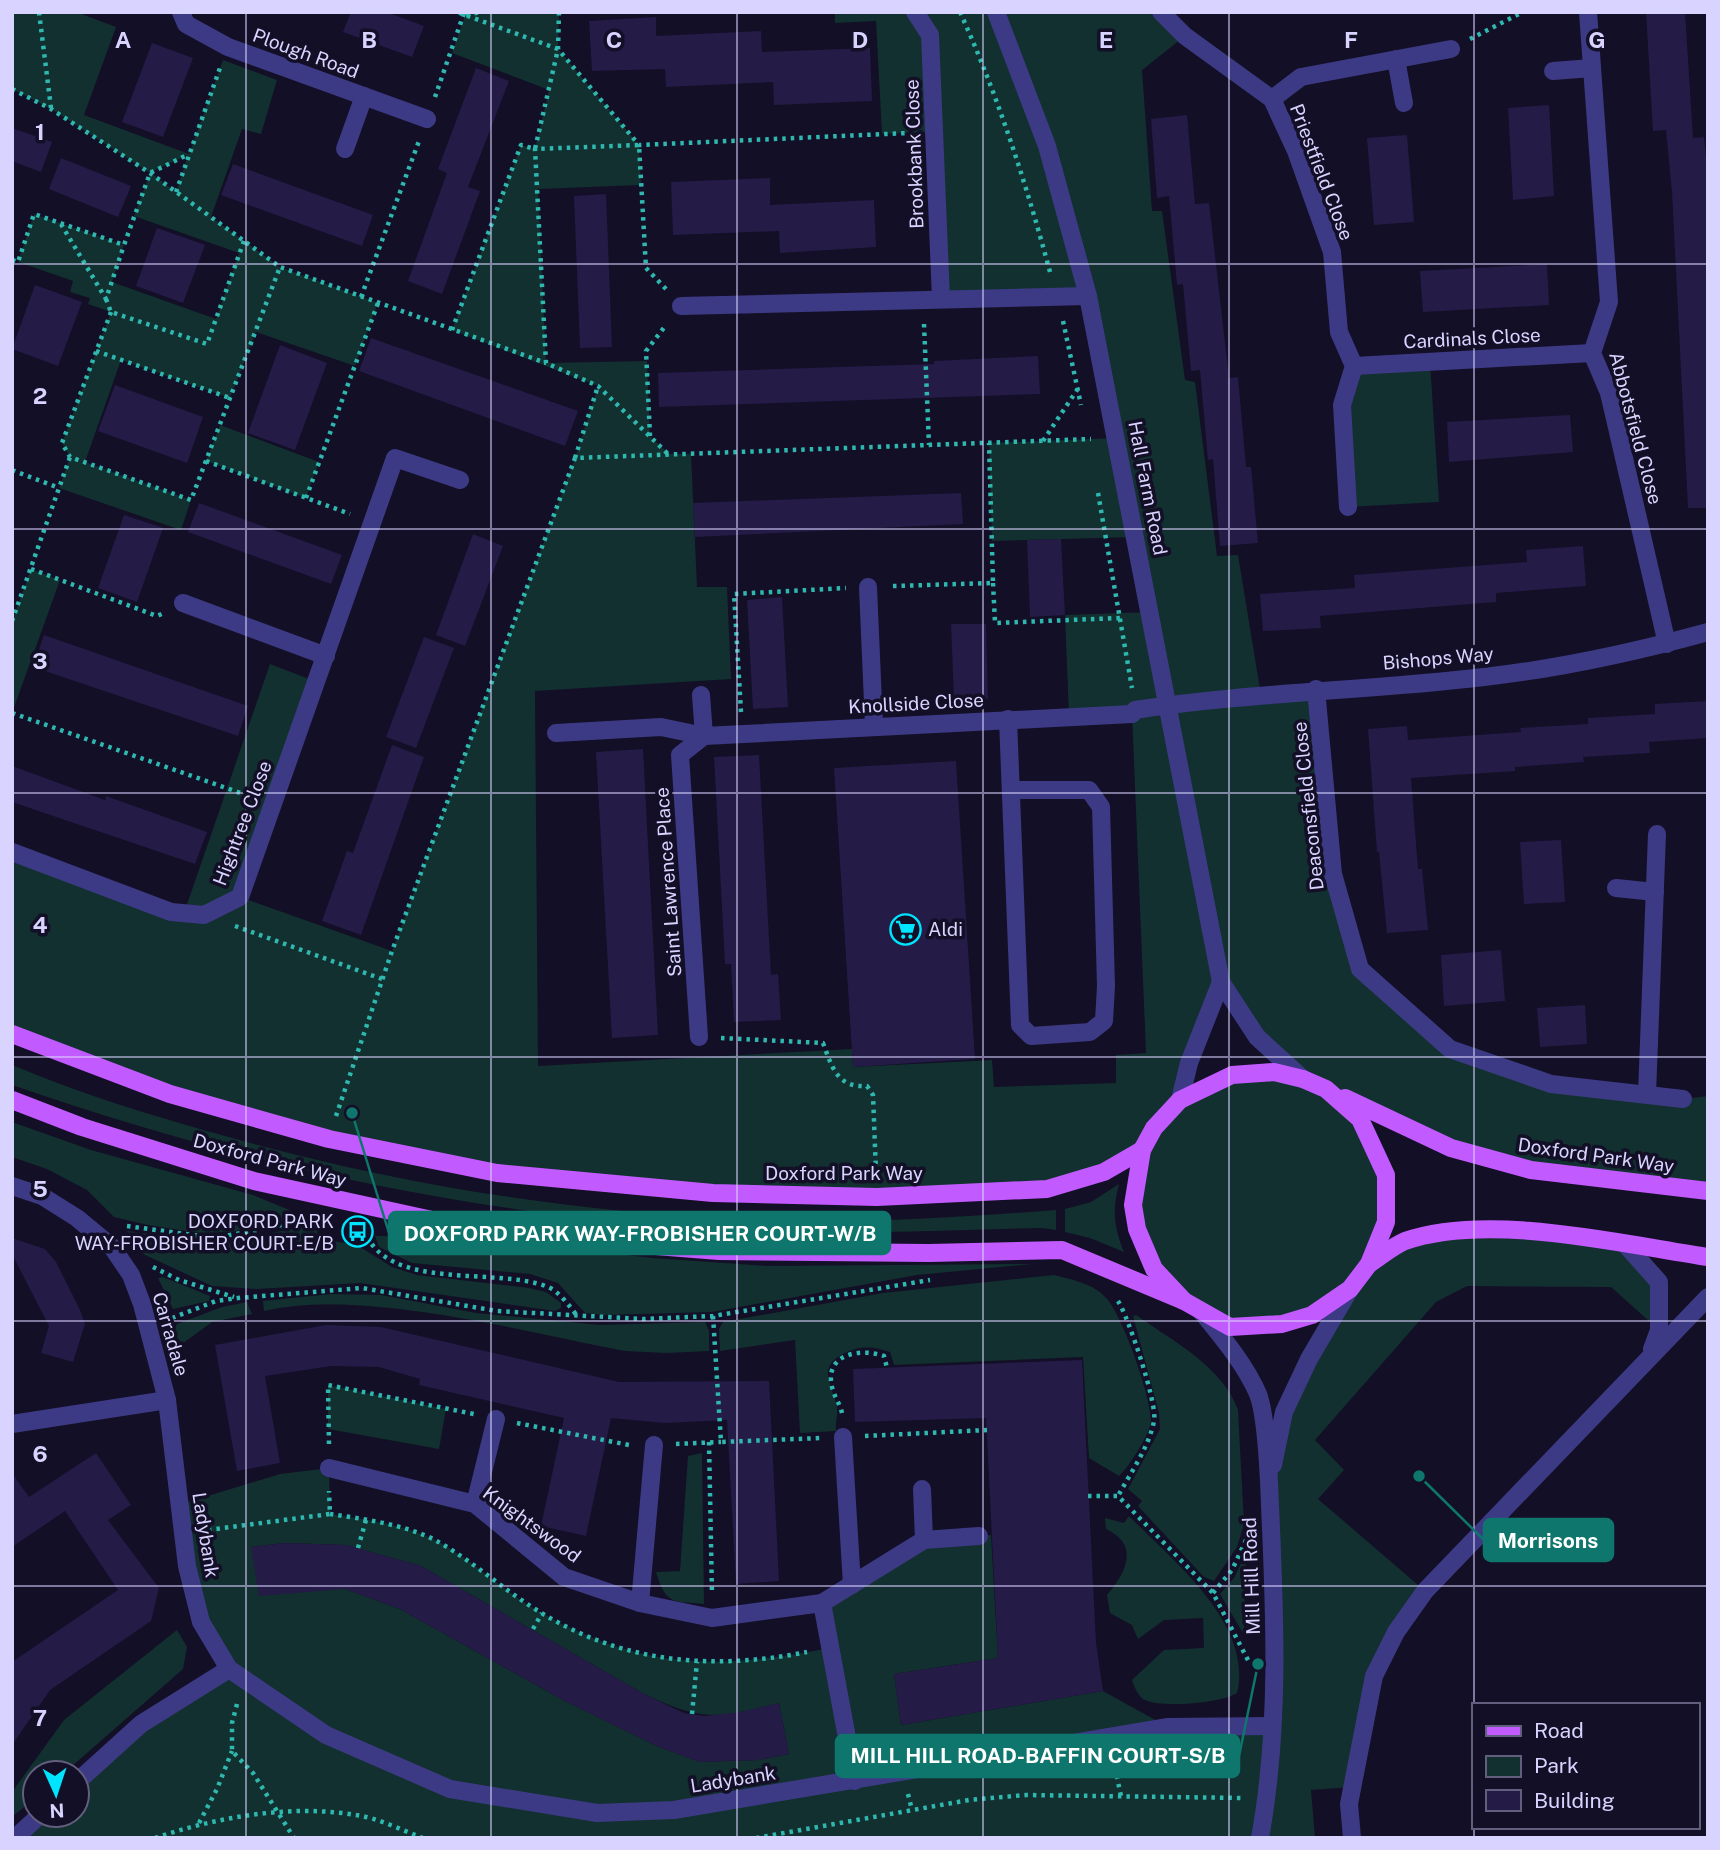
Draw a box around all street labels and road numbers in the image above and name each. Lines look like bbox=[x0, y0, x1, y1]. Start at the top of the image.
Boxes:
street label: Plough Road bbox=[250, 24, 362, 82]
street label: Brookbank Close bbox=[900, 79, 928, 229]
street label: Priestfield Close bbox=[1286, 101, 1358, 243]
street label: Cardinals Close bbox=[1403, 323, 1541, 353]
street label: Abbotsfield Close bbox=[1605, 349, 1667, 507]
street label: Hall Farm Road bbox=[1124, 419, 1172, 557]
street label: Bishops Way bbox=[1382, 642, 1494, 674]
street label: Knollside Close bbox=[848, 688, 984, 718]
street label: Deaconsfield Close bbox=[1288, 721, 1328, 891]
street label: Hightree Close bbox=[208, 758, 276, 888]
street label: Saint Lawrence Place bbox=[650, 786, 686, 978]
street label: Doxford Park Way bbox=[191, 1129, 349, 1191]
street label: Doxford Park Way bbox=[1516, 1133, 1676, 1177]
street label: Doxford Park Way bbox=[765, 1162, 923, 1184]
street label: Carradale bbox=[149, 1289, 193, 1379]
street label: Knightswood bbox=[479, 1481, 585, 1567]
street label: Ladybank bbox=[188, 1491, 224, 1580]
street label: Mill Hill Road bbox=[1238, 1517, 1264, 1635]
street label: Ladybank bbox=[689, 1761, 778, 1797]

